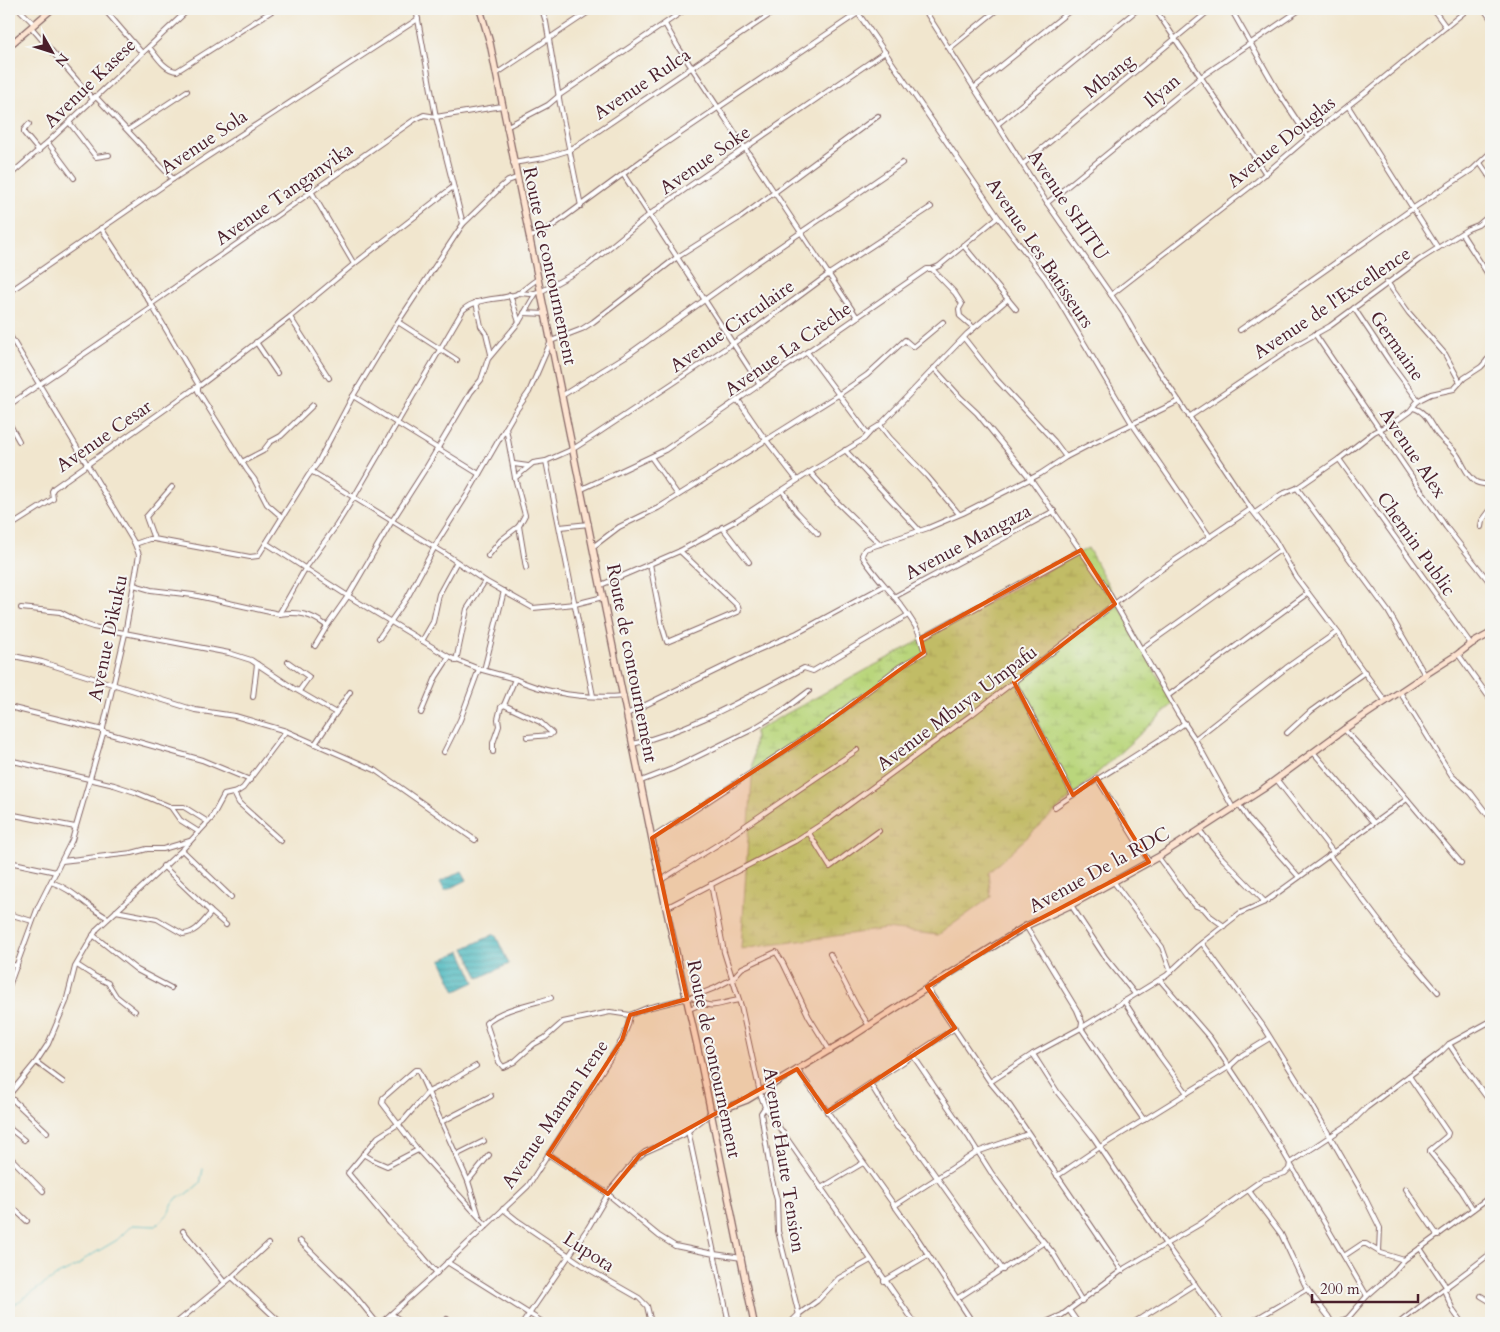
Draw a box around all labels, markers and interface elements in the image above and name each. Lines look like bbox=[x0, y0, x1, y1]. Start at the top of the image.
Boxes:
north arrow bbox=[28, 28, 78, 78]
street label: Avenue Kasese bbox=[38, 32, 142, 134]
street label: Avenue Rulca bbox=[588, 42, 696, 126]
street label: Mbang bbox=[1078, 48, 1140, 104]
text: N bbox=[51, 49, 73, 71]
street label: Ilyan bbox=[1138, 68, 1186, 114]
street label: Avenue Douglas bbox=[1221, 90, 1341, 194]
street label: Avenue Sola bbox=[155, 103, 253, 181]
street label: Avenue Soke bbox=[654, 119, 756, 201]
street label: Avenue Tanganyika bbox=[210, 137, 358, 251]
street label: Avenue SHITU bbox=[1021, 145, 1115, 266]
street label: Route de contournement bbox=[516, 165, 584, 367]
street label: Avenue Les Batisseurs bbox=[980, 173, 1100, 333]
street label: Avenue de l'Excellence bbox=[1248, 241, 1416, 365]
street label: Avenue Circulaire bbox=[665, 273, 799, 379]
street label: Avenue La Crèche bbox=[719, 296, 857, 402]
street label: Germaine bbox=[1364, 306, 1430, 386]
street label: Avenue Cesar bbox=[51, 393, 157, 479]
street label: Avenue Alex bbox=[1373, 403, 1453, 503]
street label: Chemin Public bbox=[1370, 487, 1462, 602]
street label: Avenue Mangaza bbox=[900, 498, 1036, 586]
street label: Route de contournement bbox=[600, 562, 664, 764]
street label: Avenue Dikuku bbox=[82, 572, 134, 704]
street label: Avenue Mbuya Umpafu bbox=[871, 639, 1043, 777]
street label: Avenue De la RDC bbox=[1024, 821, 1174, 919]
street label: Route de contournement bbox=[680, 958, 748, 1160]
street label: Avenue Maman Irene bbox=[495, 1034, 615, 1194]
street label: Avenue Haute Tension bbox=[757, 1066, 812, 1255]
street label: Lupota bbox=[558, 1226, 620, 1278]
scale bar bbox=[1312, 1272, 1419, 1304]
text: 200 m bbox=[1320, 1279, 1360, 1299]

